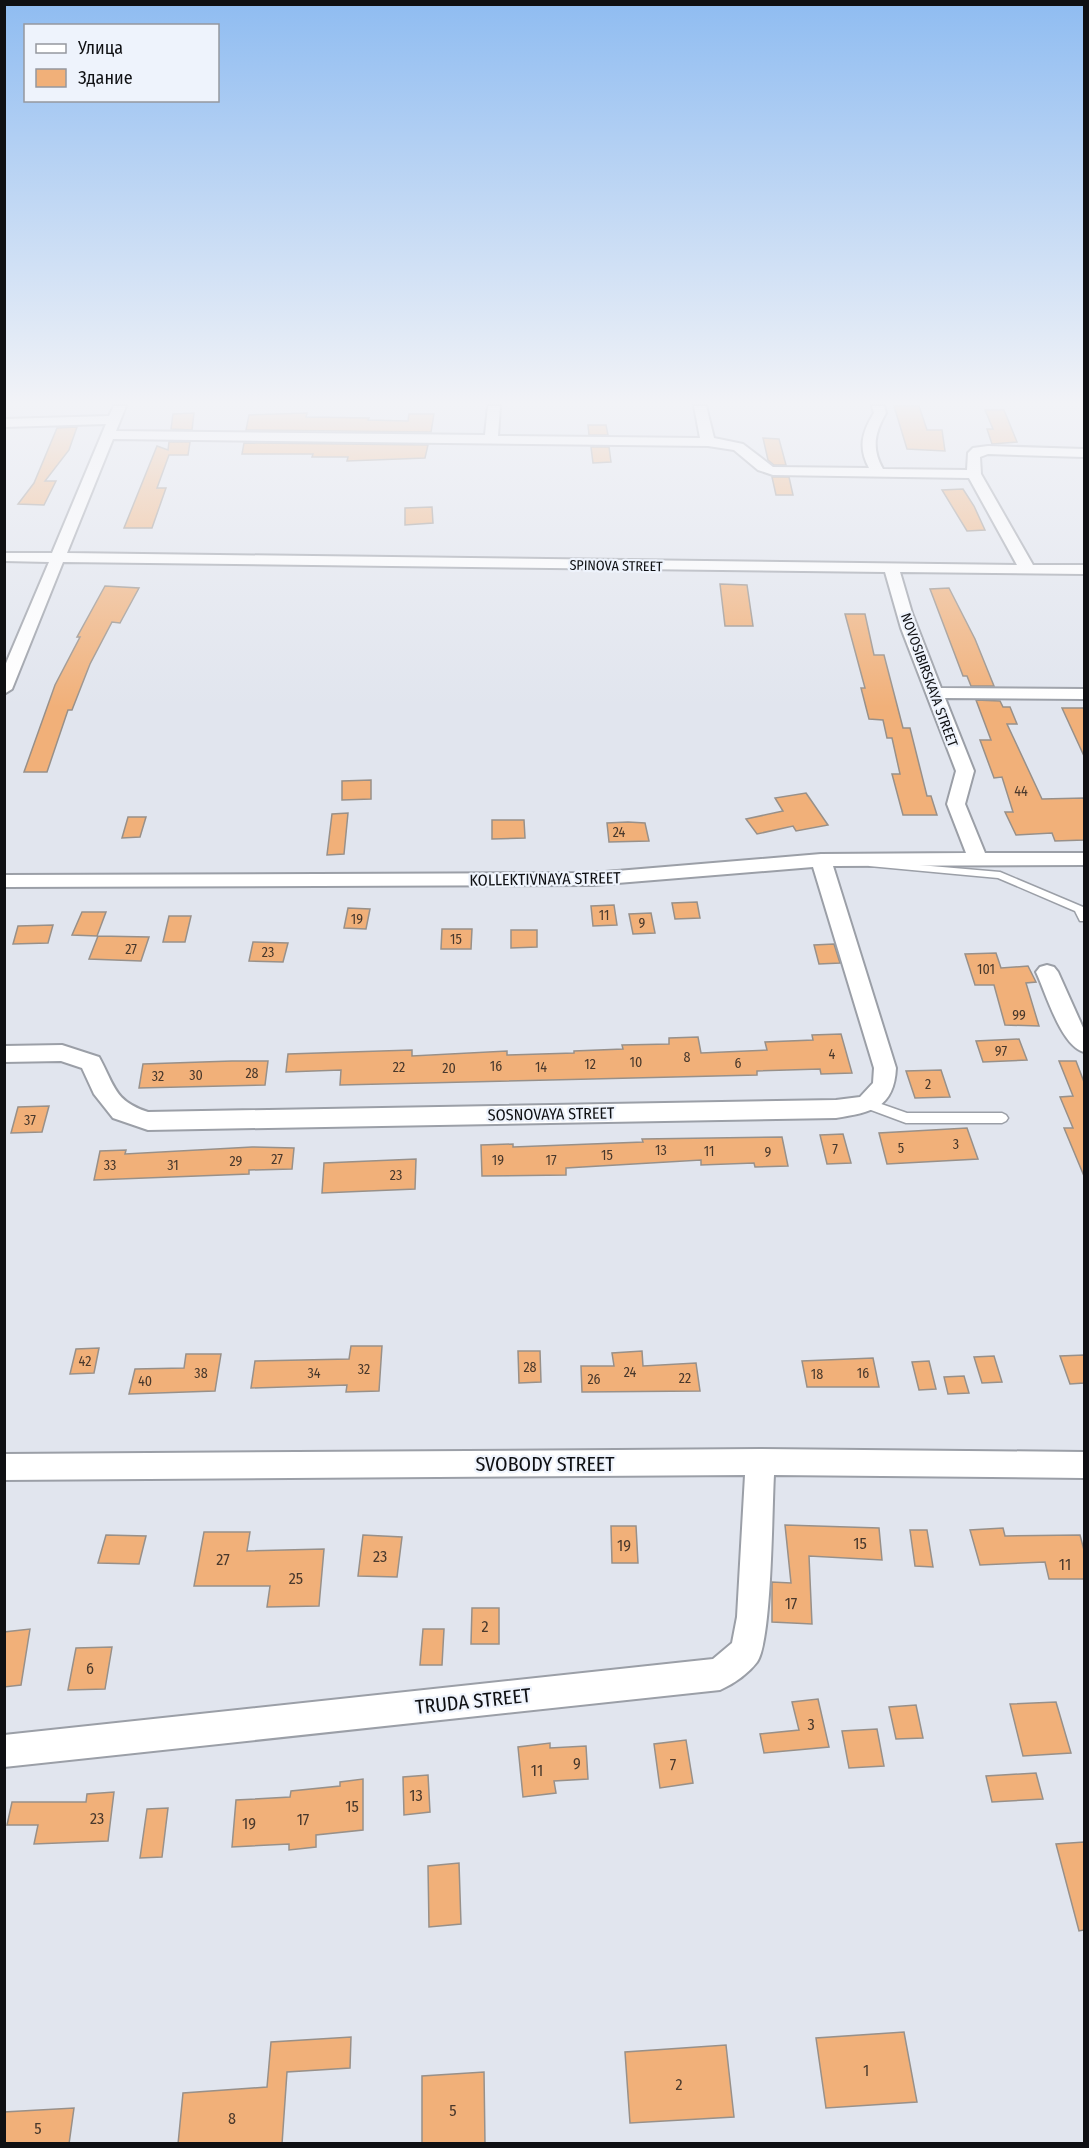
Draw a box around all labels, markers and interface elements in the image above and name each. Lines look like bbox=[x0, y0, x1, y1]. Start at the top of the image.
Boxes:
legend bbox=[24, 24, 219, 102]
text: Улица bbox=[77, 37, 123, 59]
text: Здание bbox=[78, 67, 133, 89]
street label: SPINOVA STREET bbox=[569, 557, 663, 575]
street label: NOVOSIBIRSKAYA STREET bbox=[897, 611, 961, 750]
house number: 44 bbox=[1014, 783, 1028, 800]
house number: 24 bbox=[613, 824, 626, 841]
street label: KOLLEKTIVNAYA STREET bbox=[469, 868, 621, 890]
house number: 11 bbox=[599, 907, 609, 924]
house number: 19 bbox=[351, 911, 363, 928]
house number: 9 bbox=[639, 915, 646, 932]
house number: 15 bbox=[450, 931, 462, 948]
house number: 27 bbox=[125, 941, 137, 958]
house number: 23 bbox=[262, 944, 274, 961]
house number: 101 bbox=[977, 961, 995, 978]
house number: 99 bbox=[1012, 1007, 1026, 1024]
house number: 97 bbox=[995, 1043, 1007, 1060]
house number: 4 bbox=[829, 1046, 836, 1063]
house number: 8 bbox=[684, 1049, 691, 1066]
house number: 10 bbox=[630, 1054, 642, 1071]
house number: 6 bbox=[735, 1055, 742, 1072]
house number: 12 bbox=[584, 1056, 596, 1073]
house number: 16 bbox=[490, 1058, 502, 1075]
house number: 22 bbox=[393, 1059, 405, 1076]
house number: 14 bbox=[535, 1059, 547, 1076]
house number: 20 bbox=[442, 1060, 456, 1077]
house number: 28 bbox=[245, 1065, 259, 1082]
house number: 30 bbox=[189, 1067, 203, 1084]
house number: 32 bbox=[152, 1068, 164, 1085]
house number: 2 bbox=[925, 1076, 931, 1093]
street label: SOSNOVAYA STREET bbox=[488, 1103, 615, 1125]
house number: 37 bbox=[24, 1112, 36, 1129]
house number: 3 bbox=[953, 1136, 959, 1153]
house number: 5 bbox=[898, 1140, 904, 1157]
house number: 7 bbox=[832, 1141, 838, 1158]
house number: 13 bbox=[655, 1142, 667, 1159]
house number: 11 bbox=[704, 1143, 714, 1160]
house number: 9 bbox=[765, 1144, 772, 1161]
house number: 15 bbox=[601, 1147, 613, 1164]
house number: 27 bbox=[271, 1151, 283, 1168]
house number: 19 bbox=[492, 1152, 504, 1169]
house number: 17 bbox=[545, 1152, 557, 1169]
house number: 29 bbox=[230, 1153, 243, 1170]
house number: 33 bbox=[104, 1157, 116, 1174]
house number: 31 bbox=[167, 1157, 179, 1174]
house number: 23 bbox=[390, 1167, 402, 1184]
house number: 42 bbox=[79, 1353, 91, 1370]
house number: 28 bbox=[523, 1359, 537, 1376]
house number: 32 bbox=[358, 1361, 370, 1378]
house number: 24 bbox=[624, 1364, 637, 1381]
house number: 38 bbox=[194, 1365, 208, 1382]
house number: 34 bbox=[307, 1365, 321, 1382]
house number: 16 bbox=[857, 1365, 869, 1382]
house number: 18 bbox=[811, 1366, 823, 1383]
house number: 22 bbox=[679, 1370, 691, 1387]
house number: 26 bbox=[587, 1371, 601, 1388]
house number: 40 bbox=[138, 1373, 152, 1390]
street label: SVOBODY STREET bbox=[476, 1452, 615, 1476]
house number: 15 bbox=[853, 1534, 867, 1553]
house number: 19 bbox=[617, 1536, 631, 1555]
house number: 23 bbox=[373, 1547, 387, 1566]
house number: 27 bbox=[216, 1550, 230, 1569]
house number: 11 bbox=[1059, 1555, 1071, 1574]
house number: 25 bbox=[289, 1569, 303, 1588]
house number: 17 bbox=[785, 1594, 798, 1613]
house number: 2 bbox=[481, 1617, 489, 1636]
house number: 6 bbox=[86, 1659, 94, 1678]
street label: TRUDA STREET bbox=[414, 1683, 533, 1719]
house number: 3 bbox=[807, 1715, 815, 1734]
house number: 9 bbox=[573, 1754, 581, 1773]
house number: 7 bbox=[670, 1755, 677, 1774]
house number: 11 bbox=[531, 1761, 543, 1780]
house number: 13 bbox=[409, 1786, 423, 1805]
house number: 15 bbox=[345, 1797, 359, 1816]
house number: 23 bbox=[90, 1809, 104, 1828]
house number: 17 bbox=[297, 1810, 310, 1829]
house number: 19 bbox=[242, 1814, 256, 1833]
house number: 1 bbox=[863, 2061, 869, 2080]
house number: 2 bbox=[675, 2075, 683, 2094]
house number: 5 bbox=[449, 2101, 457, 2120]
house number: 8 bbox=[228, 2109, 236, 2128]
house number: 5 bbox=[34, 2119, 42, 2138]

